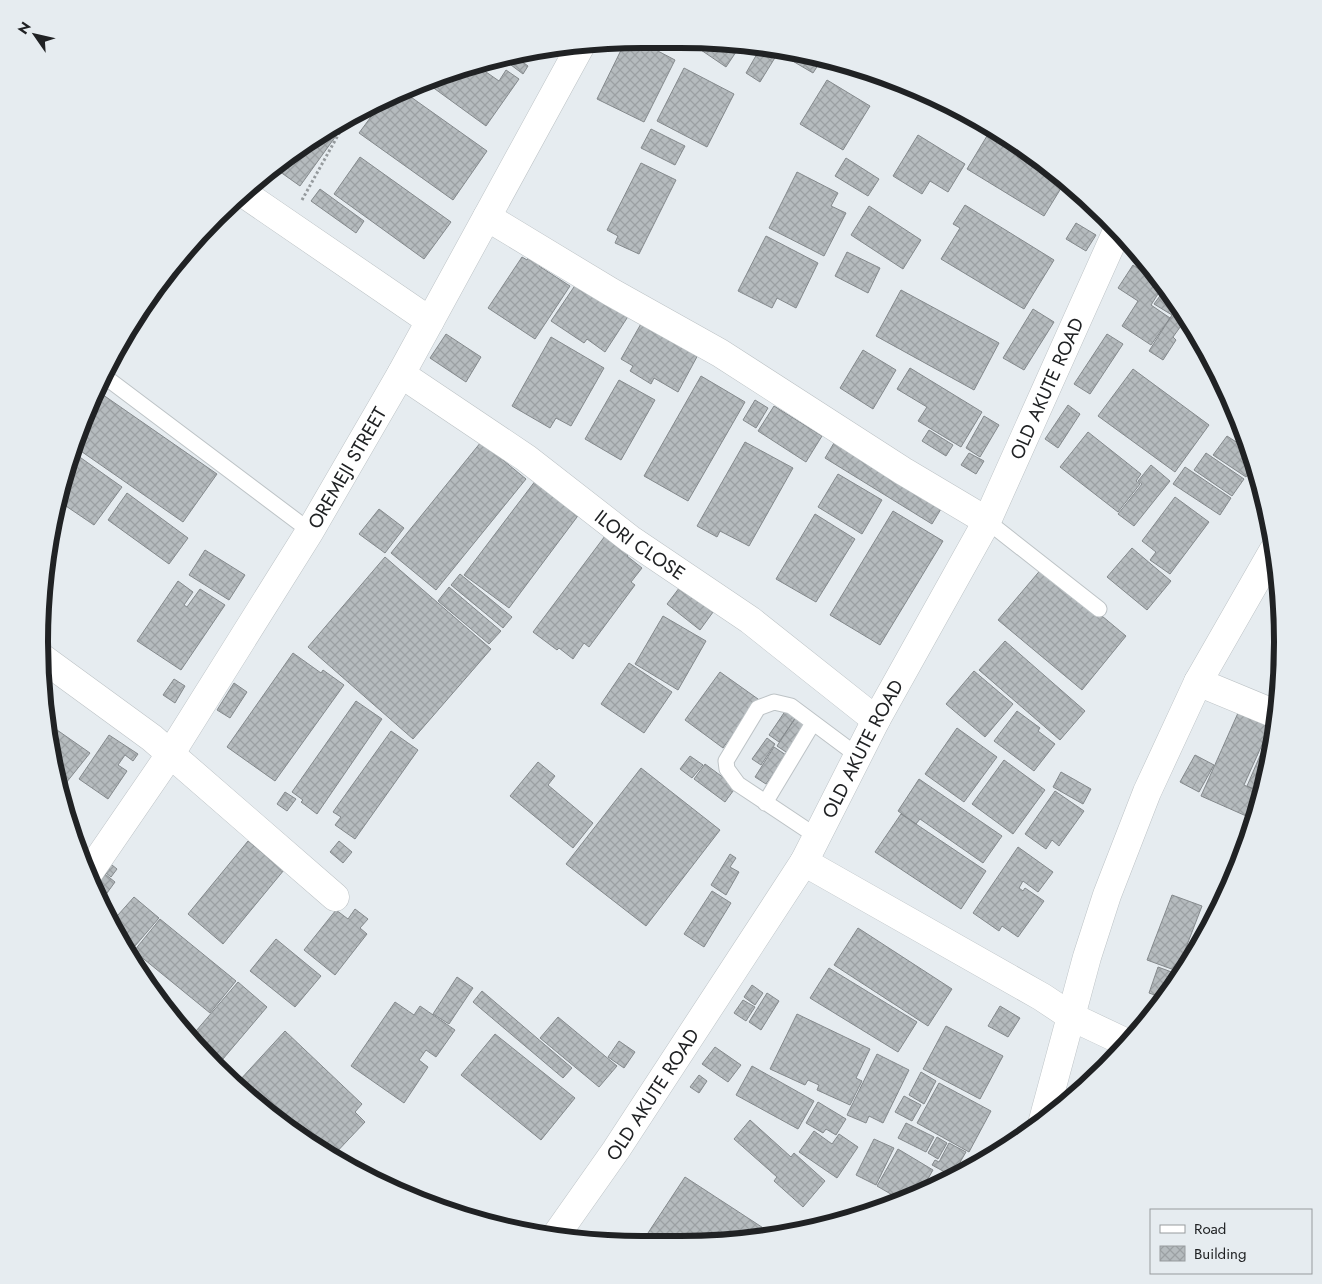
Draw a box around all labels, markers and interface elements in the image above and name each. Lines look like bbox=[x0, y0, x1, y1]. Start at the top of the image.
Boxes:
north arrow bbox=[10, 10, 60, 60]
text: N bbox=[13, 18, 36, 38]
street label: OLD AKUTE ROAD bbox=[1003, 313, 1091, 464]
street label: OREMEJI STREET bbox=[301, 402, 393, 534]
street label: ILORI CLOSE bbox=[589, 503, 691, 587]
street label: OLD AKUTE ROAD bbox=[815, 675, 910, 823]
street label: OLD AKUTE ROAD bbox=[600, 1023, 706, 1166]
legend bbox=[1150, 1209, 1312, 1274]
text: Road bbox=[1194, 1218, 1226, 1240]
text: Building bbox=[1194, 1243, 1246, 1265]

